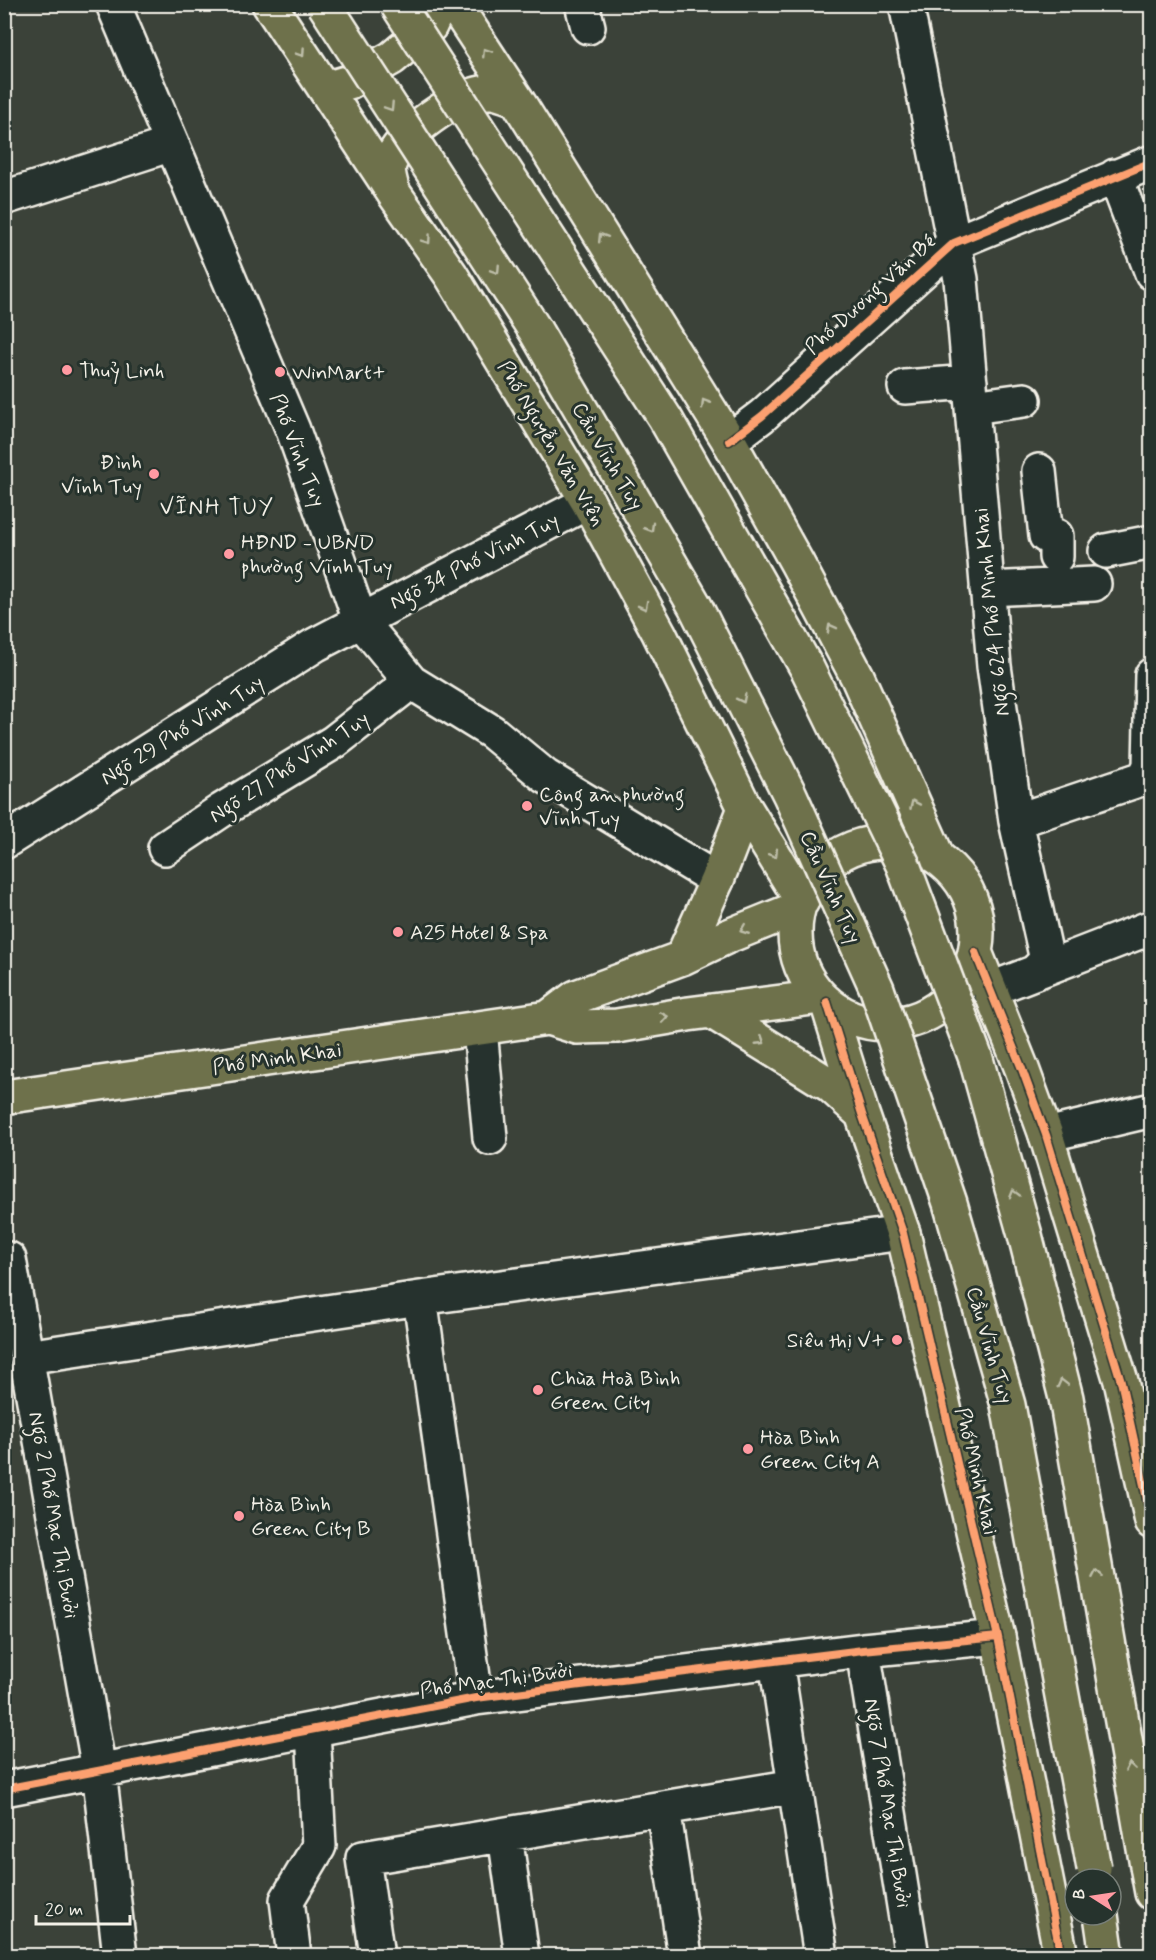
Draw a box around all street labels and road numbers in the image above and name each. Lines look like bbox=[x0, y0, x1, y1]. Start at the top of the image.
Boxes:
street label: Phố Dương Văn Bé bbox=[799, 228, 944, 363]
street label: Phố Nguyễn Văn Viên bbox=[489, 355, 612, 533]
street label: Phố Vĩnh Tuy bbox=[263, 390, 332, 511]
street label: Cầu Vĩnh Tuy bbox=[565, 397, 649, 516]
street label: Ngõ 624 Phố Minh Khai bbox=[967, 506, 1019, 717]
street label: Ngõ 34 Phố Vĩnh Tuy bbox=[385, 507, 565, 619]
street label: Ngõ 29 Phố Vĩnh Tuy bbox=[96, 669, 270, 794]
street label: Ngõ 27 Phố Vĩnh Tuy bbox=[204, 706, 376, 832]
street label: Cầu Vĩnh Tuy bbox=[793, 827, 867, 948]
street label: Phố Minh Khai bbox=[211, 1036, 344, 1082]
street label: Cầu Vĩnh Tuy bbox=[959, 1284, 1019, 1407]
street label: Phố Minh Khai bbox=[948, 1405, 1004, 1538]
street label: Ngõ 2 Phố Mạc Thị Bưởi bbox=[19, 1410, 85, 1621]
street label: Phố Mạc Thị Bưởi bbox=[418, 1656, 575, 1706]
street label: Ngõ 7 Phố Mạc Thị Bưởi bbox=[855, 1696, 917, 1911]

